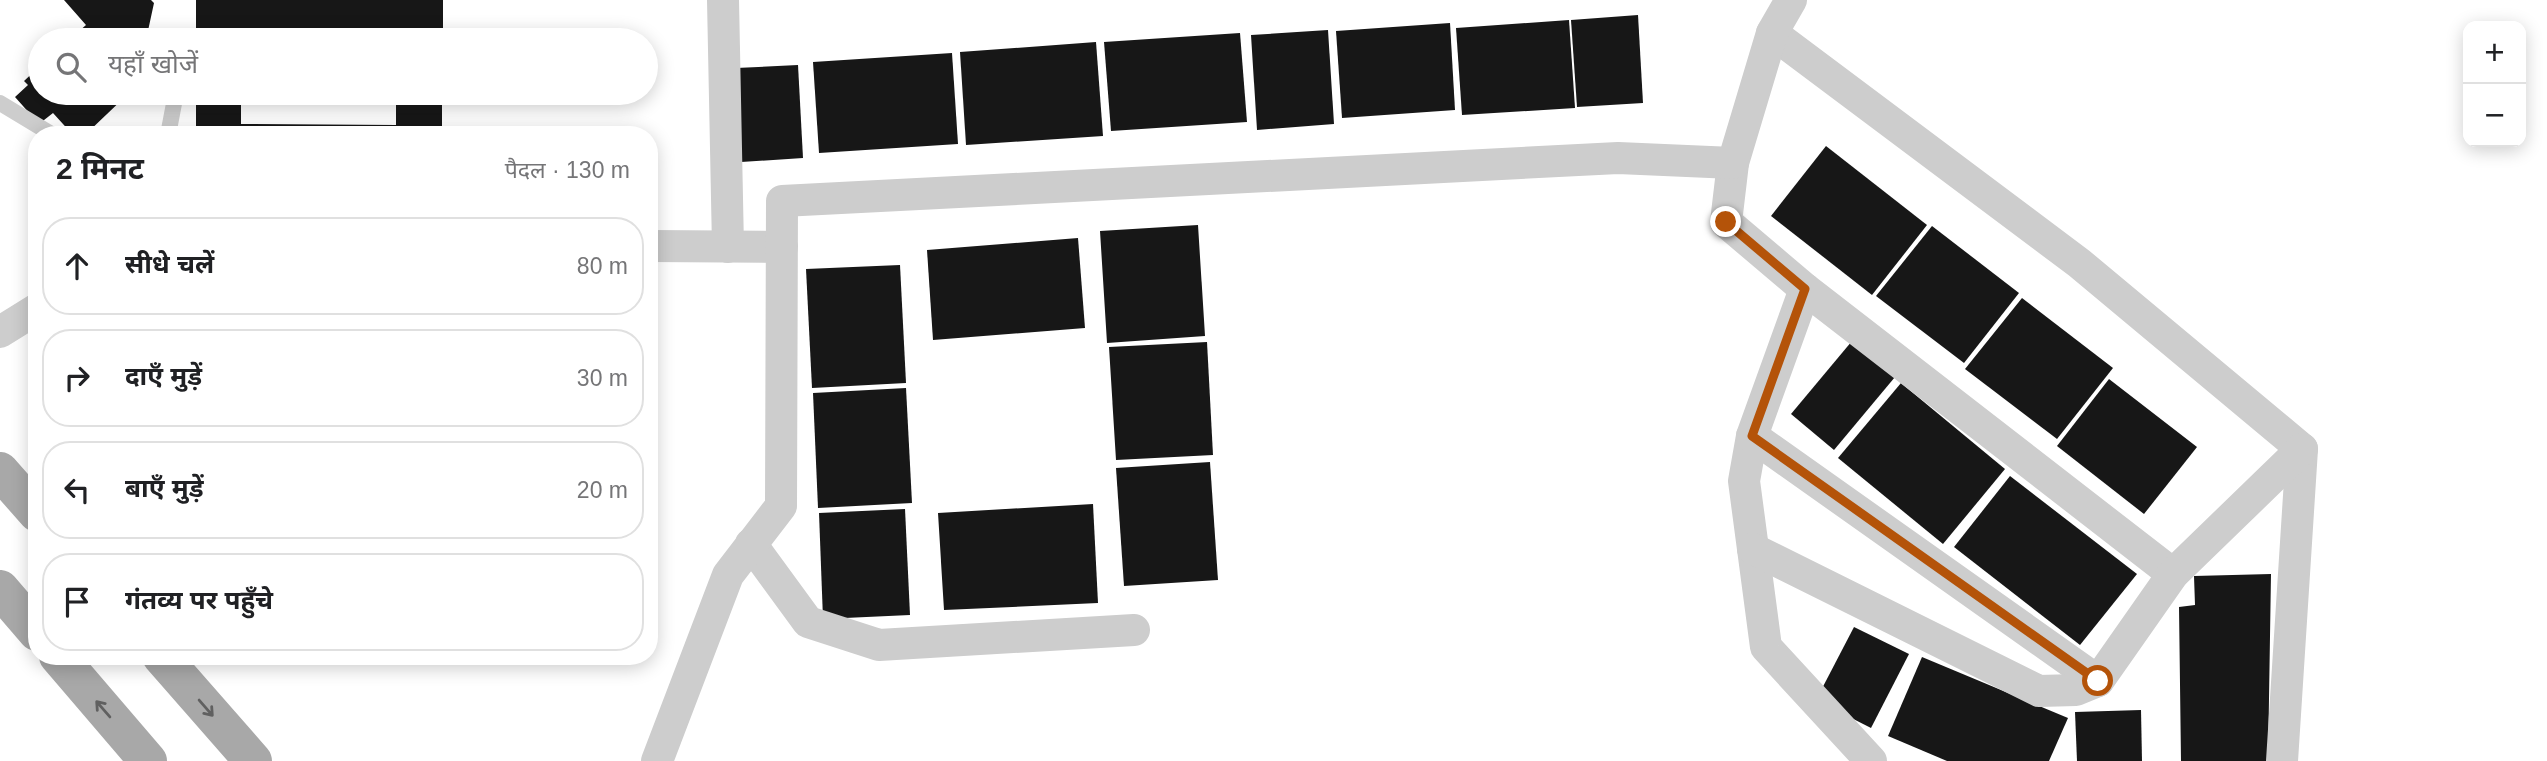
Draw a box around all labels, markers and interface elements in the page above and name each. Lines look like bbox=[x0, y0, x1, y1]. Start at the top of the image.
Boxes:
map controls bbox=[2463, 21, 2526, 147]
button: + bbox=[2463, 21, 2526, 84]
search box bbox=[28, 28, 658, 105]
icon: search bbox=[52, 48, 90, 86]
text: यहाँ खोजें bbox=[108, 49, 198, 79]
button: − bbox=[2463, 84, 2526, 147]
text: 2 मिनट bbox=[56, 152, 144, 185]
text: पैदल · 130 m bbox=[505, 157, 630, 183]
route end bbox=[1710, 206, 1741, 237]
icon: ahead bbox=[58, 247, 96, 285]
text: सीधे चलें bbox=[125, 249, 214, 279]
text: 80 m bbox=[577, 253, 628, 279]
icon: right bbox=[58, 359, 96, 397]
text: दाएँ मुड़ें bbox=[125, 361, 202, 391]
text: 30 m bbox=[577, 365, 628, 391]
icon: left bbox=[58, 471, 96, 509]
text: बाएँ मुड़ें bbox=[125, 473, 204, 503]
text: 20 m bbox=[577, 477, 628, 503]
icon: arrive bbox=[58, 583, 96, 621]
text: गंतव्य पर पहुँचे bbox=[125, 585, 273, 615]
route start bbox=[2082, 665, 2113, 696]
one-way arrow bbox=[198, 698, 214, 716]
one-way arrow bbox=[95, 701, 111, 719]

